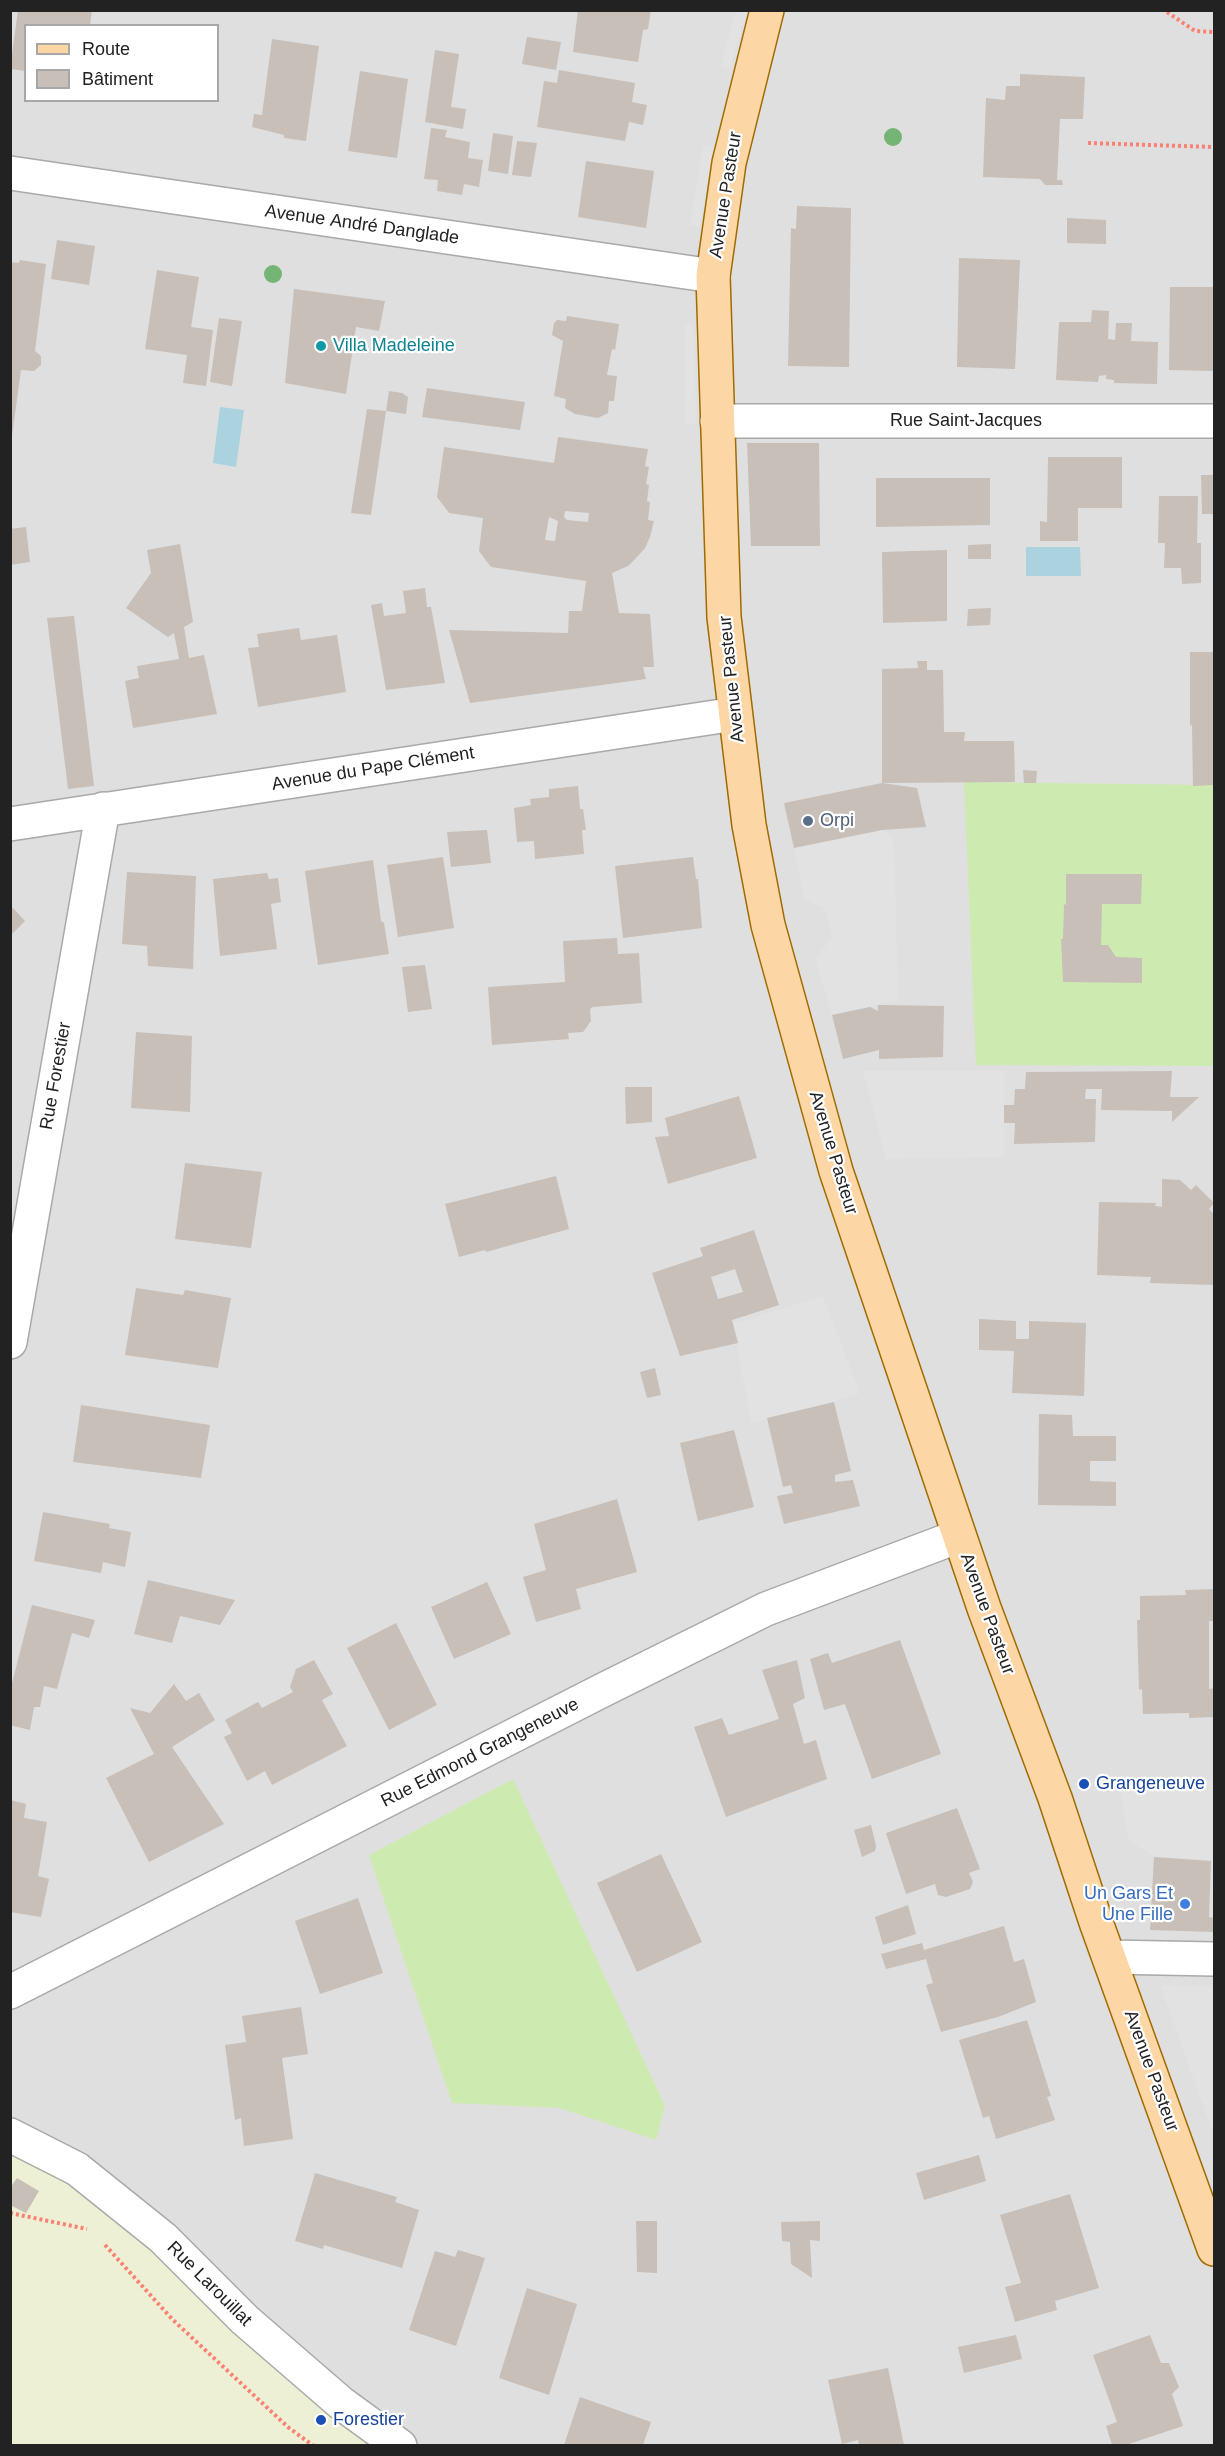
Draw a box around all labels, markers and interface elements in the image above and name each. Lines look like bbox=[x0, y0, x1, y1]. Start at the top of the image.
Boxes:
legend bbox=[24, 24, 219, 102]
text: Route bbox=[82, 39, 130, 59]
text: Bâtiment bbox=[82, 69, 153, 89]
street label: Avenue Pasteur bbox=[705, 130, 747, 260]
street label: Avenue André Danglade bbox=[264, 201, 460, 249]
place label: Villa Madeleine bbox=[333, 335, 455, 357]
marker: Villa Madeleine bbox=[314, 339, 328, 353]
street label: Rue Saint-Jacques bbox=[890, 410, 1042, 432]
street label: Avenue Pasteur bbox=[715, 614, 749, 744]
street label: Avenue du Pape Clément bbox=[270, 742, 476, 796]
place label: Orpi bbox=[820, 810, 854, 832]
marker: Orpi bbox=[801, 814, 815, 828]
street label: Rue Forestier bbox=[36, 1020, 76, 1132]
street label: Avenue Pasteur bbox=[804, 1089, 862, 1217]
street label: Avenue Pasteur bbox=[955, 1550, 1019, 1678]
street label: Rue Edmond Grangeneuve bbox=[377, 1694, 583, 1812]
place label: Grangeneuve bbox=[1096, 1773, 1205, 1795]
marker: Grangeneuve bbox=[1077, 1777, 1091, 1791]
place label: Un Gars Et Une Fille bbox=[1084, 1883, 1173, 1926]
marker: Un Gars Et Une Fille bbox=[1178, 1897, 1192, 1911]
street label: Avenue Pasteur bbox=[1119, 2007, 1183, 2135]
street label: Rue Larouillat bbox=[162, 2237, 256, 2331]
place label: Forestier bbox=[333, 2409, 404, 2431]
marker: Forestier bbox=[314, 2413, 328, 2427]

